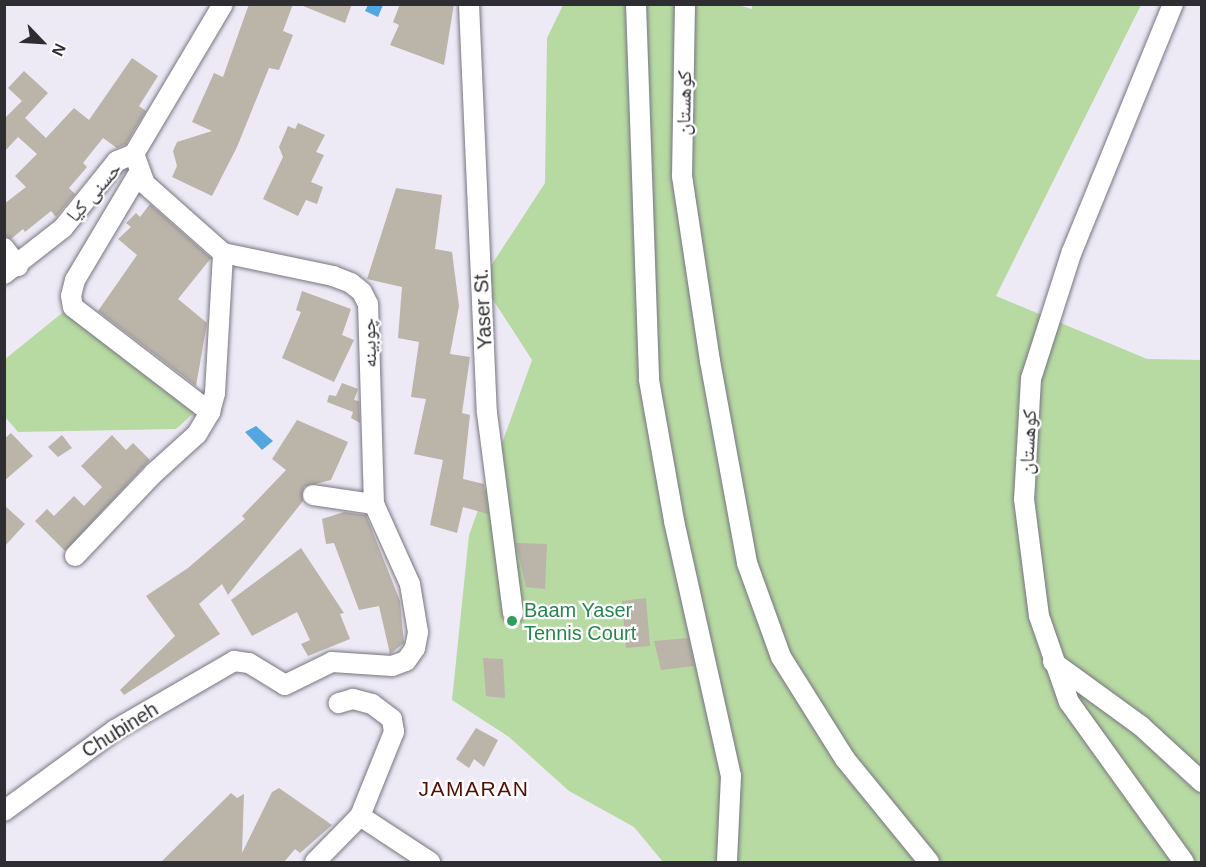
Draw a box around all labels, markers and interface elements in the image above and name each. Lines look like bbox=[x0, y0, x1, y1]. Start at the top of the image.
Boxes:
north arrow bbox=[12, 12, 72, 72]
text: N bbox=[49, 41, 69, 59]
street label: کوهستان bbox=[671, 70, 697, 136]
street label: حسنی کیا bbox=[61, 157, 127, 227]
street label: Yaser St. bbox=[469, 268, 497, 350]
street label: چوبینه bbox=[356, 318, 382, 368]
street label: کوهستان bbox=[1014, 409, 1042, 475]
place label: Baam Yaser Tennis Court bbox=[524, 598, 636, 645]
marker: Baam Yaser Tennis Court bbox=[505, 614, 519, 628]
street label: Chubineh bbox=[77, 697, 163, 763]
district label: JAMARAN bbox=[419, 776, 529, 802]

